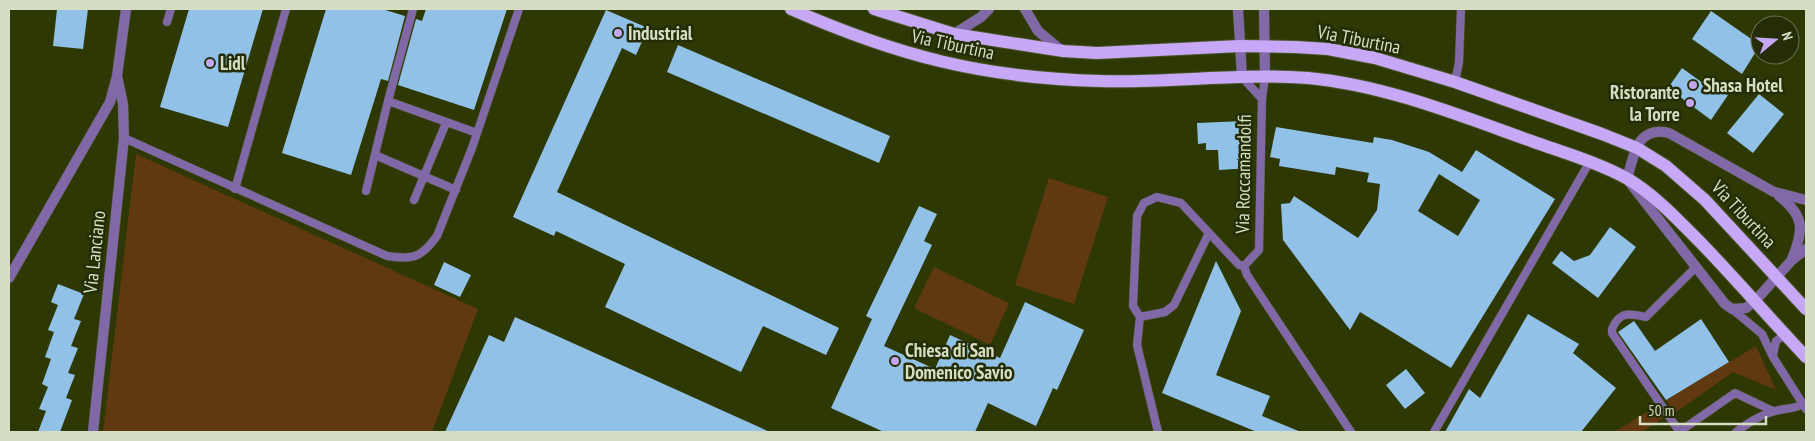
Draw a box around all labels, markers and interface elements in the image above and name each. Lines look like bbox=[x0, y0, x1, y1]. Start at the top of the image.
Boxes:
north arrow bbox=[1750, 15, 1800, 65]
street label: Via Tiburtina bbox=[1314, 19, 1403, 59]
place label: Industrial bbox=[628, 21, 693, 45]
street label: Via Tiburtina bbox=[908, 23, 997, 64]
marker: Industrial bbox=[612, 27, 624, 39]
text: N bbox=[1778, 30, 1797, 42]
place label: Lidl bbox=[220, 51, 246, 75]
marker: Lidl bbox=[204, 57, 216, 69]
place label: Shasa Hotel bbox=[1703, 73, 1783, 97]
marker: Shasa Hotel bbox=[1687, 79, 1699, 91]
place label: Ristorante la Torre bbox=[1610, 80, 1680, 126]
marker: Ristorante la Torre bbox=[1684, 97, 1696, 109]
street label: Via Roccamandolfi bbox=[1230, 114, 1256, 235]
street label: Via Tiburtina bbox=[1706, 174, 1781, 253]
street label: Via Lanciano bbox=[78, 209, 110, 296]
place label: Chiesa di San Domenico Savio bbox=[905, 338, 1012, 384]
marker: Chiesa di San Domenico Savio bbox=[889, 355, 901, 367]
scale bar bbox=[1640, 394, 1766, 426]
text: 50 m bbox=[1648, 401, 1674, 420]

